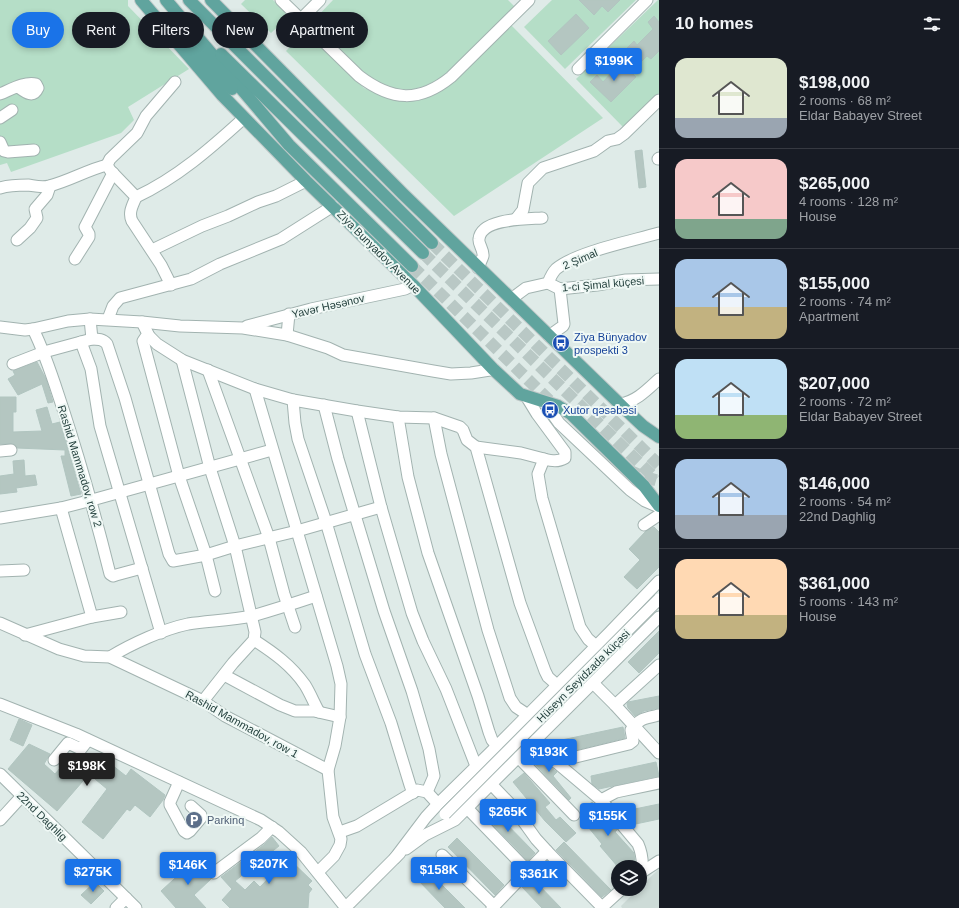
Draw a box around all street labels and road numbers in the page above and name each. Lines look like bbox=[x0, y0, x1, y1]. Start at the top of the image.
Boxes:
street label: Ziya Bunyadov Avenue bbox=[335, 208, 423, 296]
street label: 2 Şimal bbox=[561, 246, 599, 272]
street label: 1-ci Şimal küçesi bbox=[561, 274, 645, 294]
street label: Yavər Həsənov bbox=[290, 292, 366, 320]
street label: Rashid Mammadov, row 2 bbox=[56, 404, 104, 528]
street label: Hüseyn Seyidzadə küçəsi bbox=[534, 627, 632, 725]
street label: Rashid Mammadov, row 1 bbox=[184, 688, 300, 760]
street label: 22nd Daghlig bbox=[15, 789, 69, 843]

